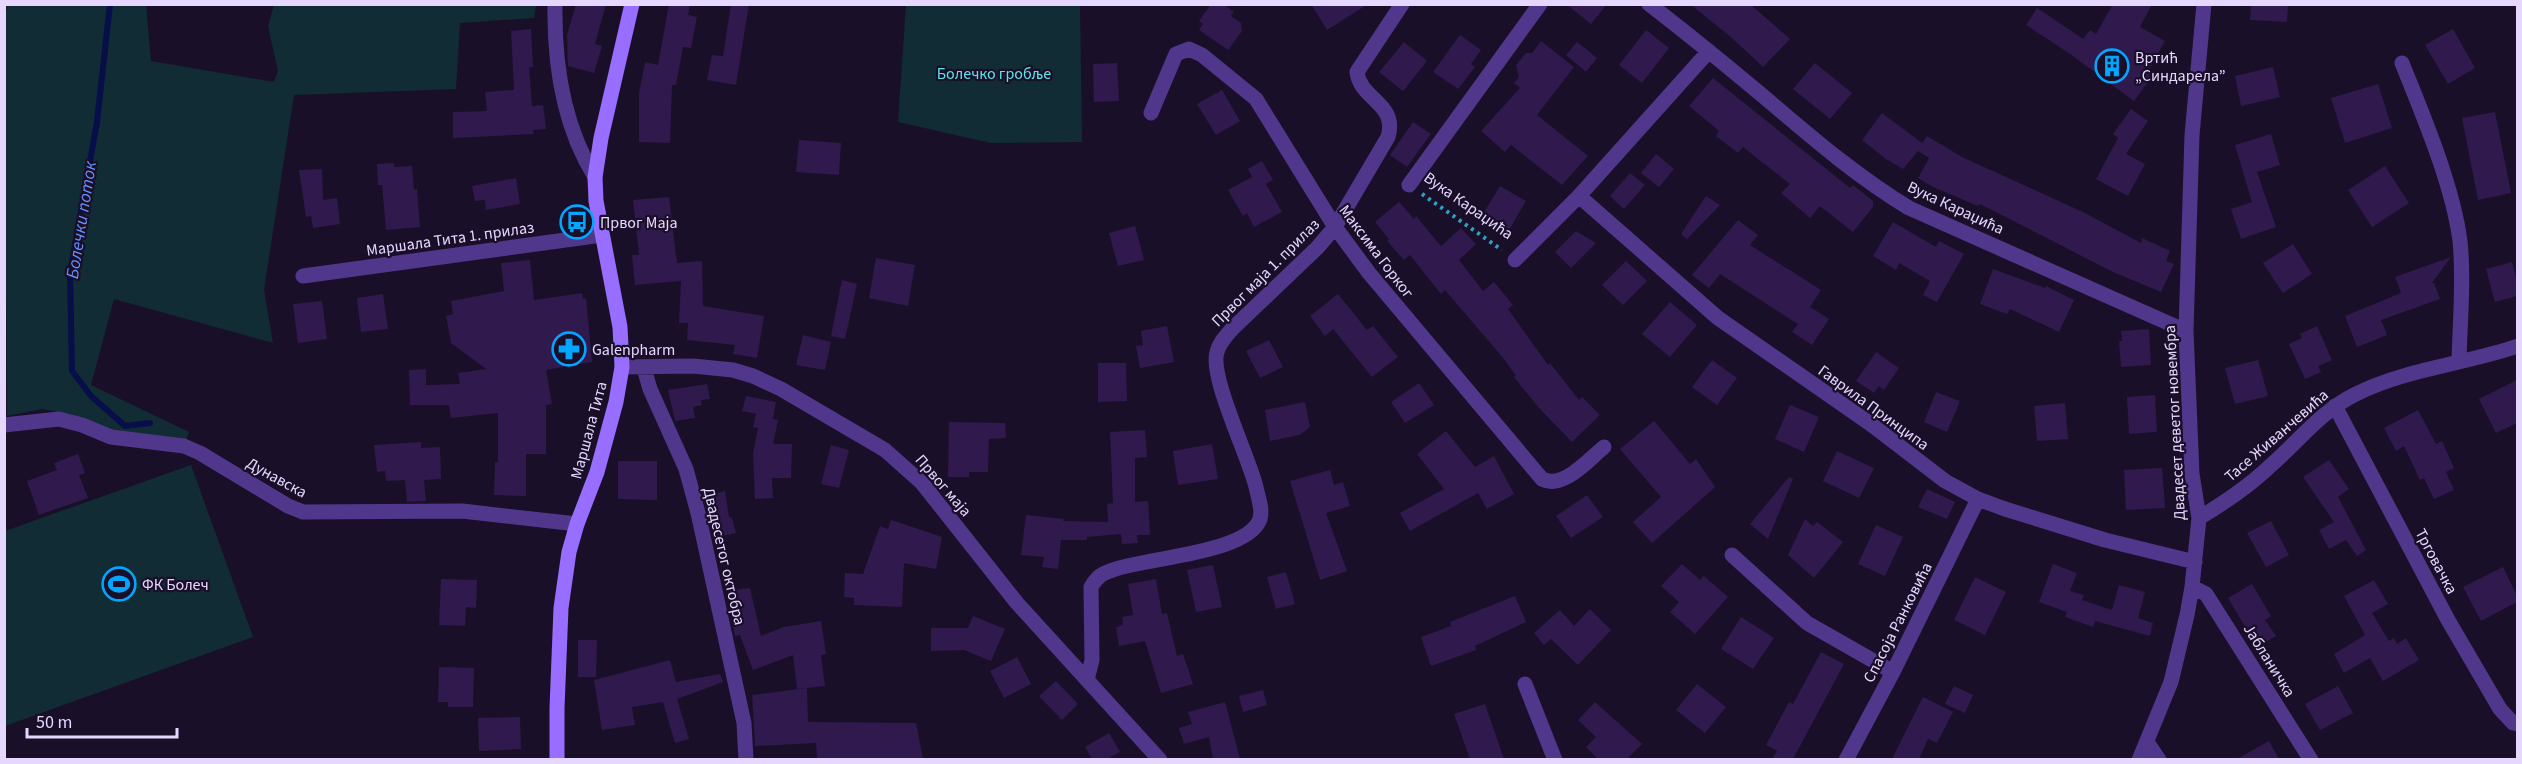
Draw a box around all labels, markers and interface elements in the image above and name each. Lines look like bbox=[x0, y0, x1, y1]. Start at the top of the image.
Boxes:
place label: Вртић „Синдарела” bbox=[2135, 47, 2226, 87]
building icon: Вртић „Синдарела” bbox=[2094, 48, 2130, 84]
park label: Болечко гробље bbox=[937, 63, 1051, 85]
water label: Болечки поток bbox=[60, 159, 103, 281]
street label: Вука Караџића bbox=[1419, 167, 1517, 245]
street label: Вука Караџића bbox=[1904, 176, 2008, 240]
street label: Максима Горког bbox=[1334, 200, 1419, 303]
bus stop icon: Првог Маја bbox=[559, 204, 595, 240]
place label: Првог Маја bbox=[600, 212, 678, 234]
street label: Првог маја 1. прилаз bbox=[1207, 214, 1325, 332]
street label: Маршала Тита 1. прилаз bbox=[365, 216, 536, 262]
street label: Двадесет деветог новембра bbox=[2159, 325, 2191, 521]
pharmacy icon: Galenpharm bbox=[551, 331, 587, 367]
place label: Galenpharm bbox=[592, 339, 675, 361]
street label: Гаврила Принципа bbox=[1813, 360, 1933, 456]
street label: Маршала Тита bbox=[565, 379, 613, 482]
street label: Тасе Живанчевића bbox=[2220, 384, 2333, 487]
street label: Првог маја bbox=[910, 450, 976, 522]
street label: Дунавска bbox=[242, 452, 311, 504]
street label: Двадесетог октобра bbox=[697, 485, 751, 627]
street label: Трговачка bbox=[2410, 525, 2463, 598]
street label: Спасоја Ранковића bbox=[1858, 558, 1938, 686]
sports icon: ФК Болеч bbox=[101, 566, 137, 602]
place label: ФК Болеч bbox=[142, 574, 209, 596]
street label: Јабланичка bbox=[2238, 620, 2300, 702]
scale bar bbox=[27, 701, 177, 739]
text: 50 m bbox=[36, 710, 72, 735]

